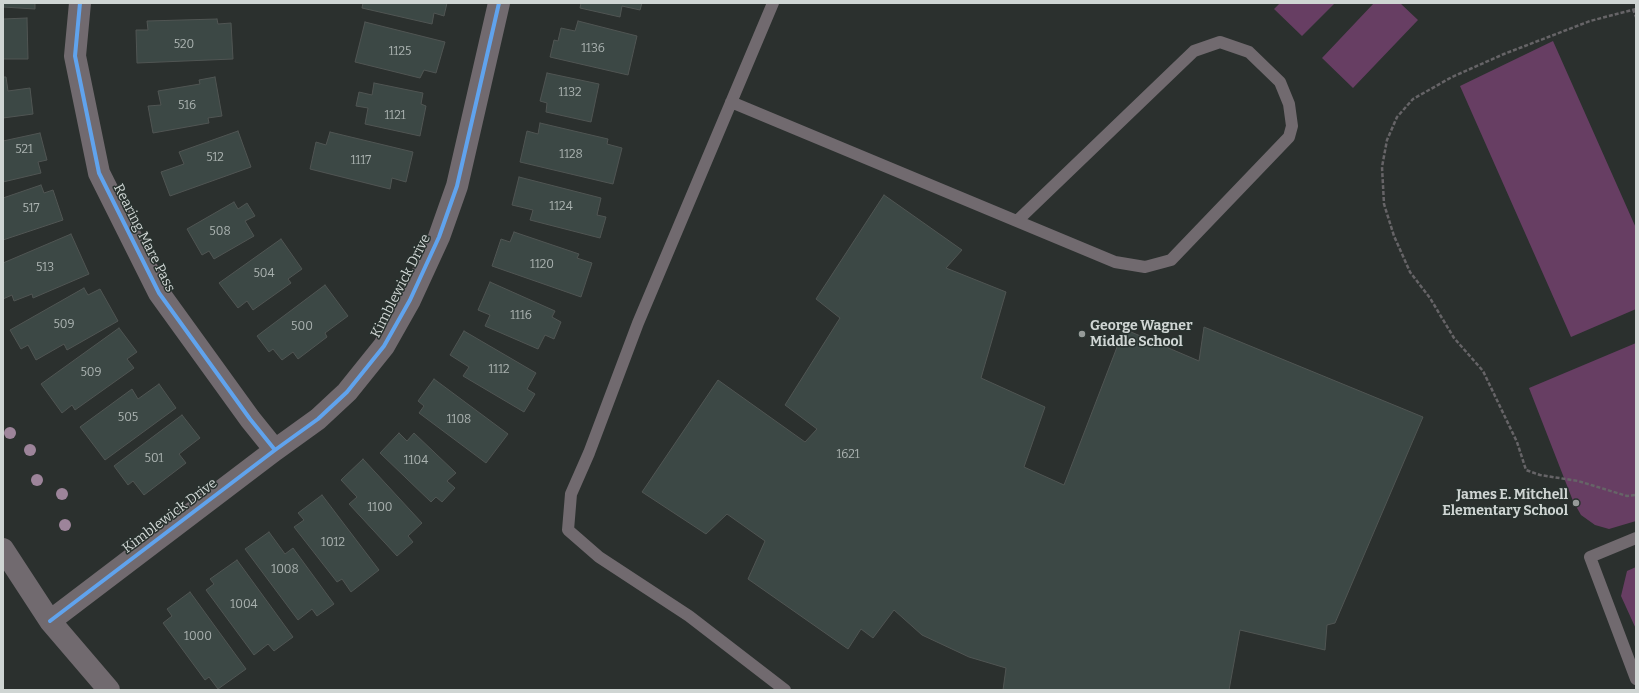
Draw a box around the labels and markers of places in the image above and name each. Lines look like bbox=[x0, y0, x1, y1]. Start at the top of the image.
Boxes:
place label: George Wagner Middle School bbox=[1090, 318, 1193, 350]
marker: George Wagner Middle School bbox=[1077, 329, 1087, 339]
place label: James E. Mitchell Elementary School bbox=[1442, 487, 1568, 520]
marker: James E. Mitchell Elementary School bbox=[1571, 498, 1581, 508]

